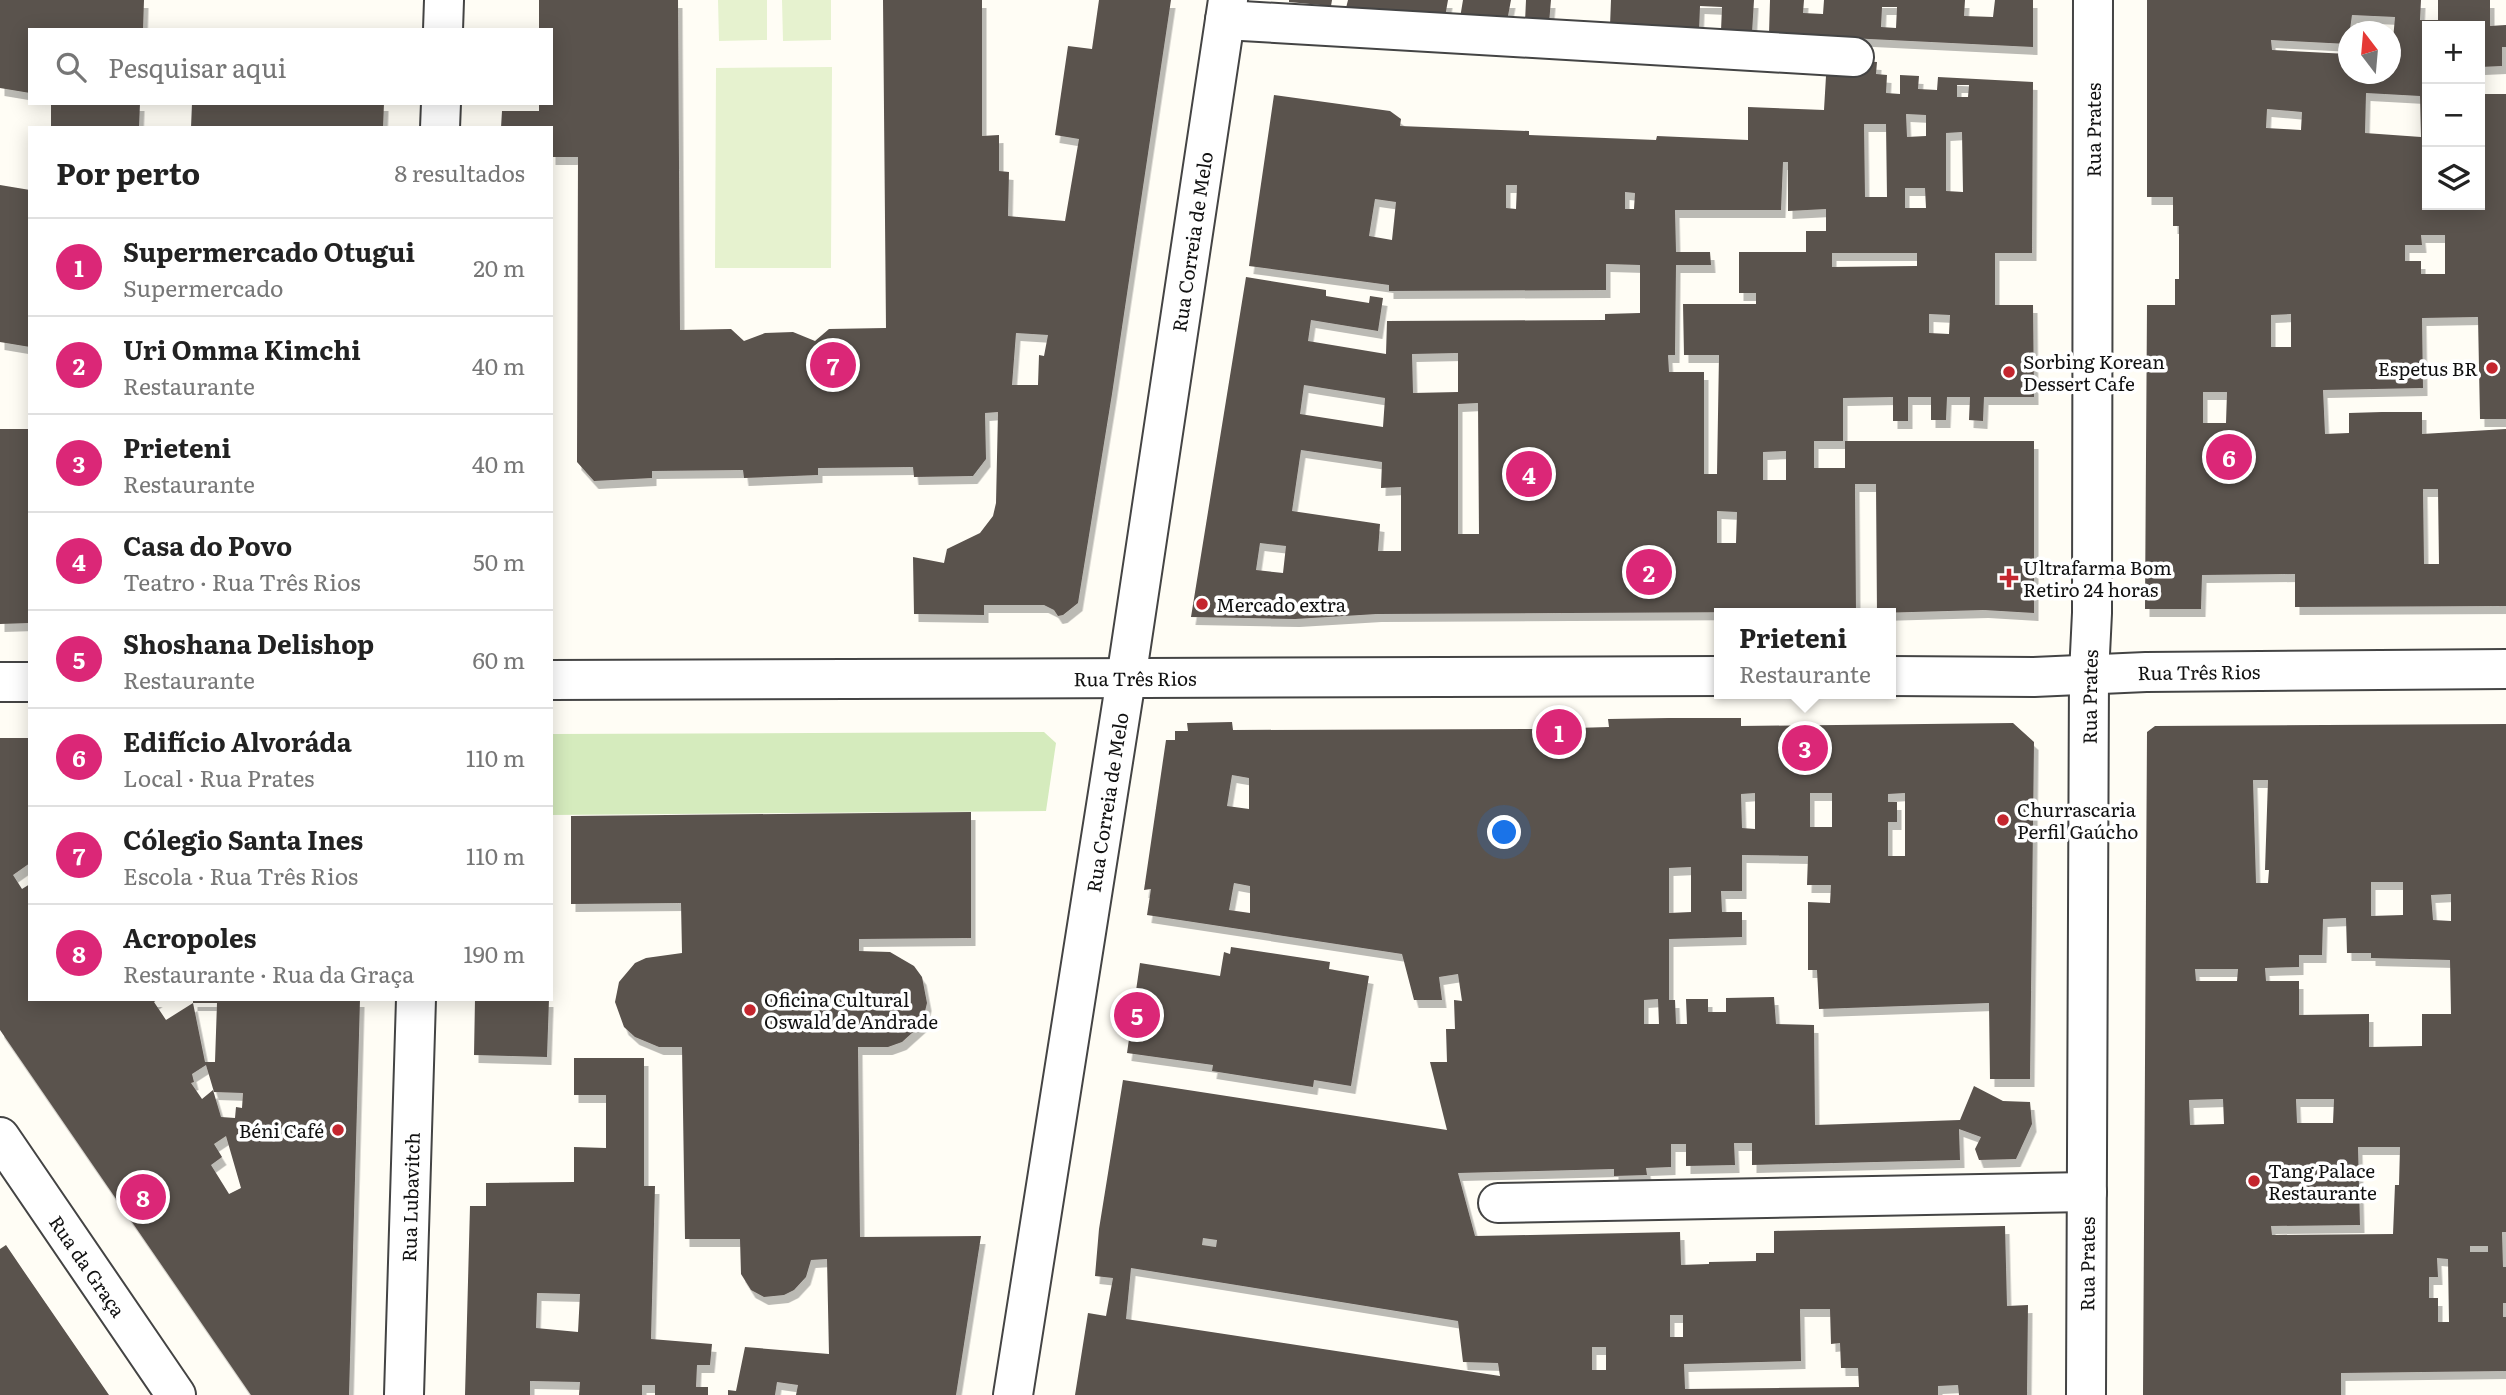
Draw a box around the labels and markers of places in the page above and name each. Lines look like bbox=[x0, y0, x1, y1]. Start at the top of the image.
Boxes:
pin: 7 bbox=[810, 339, 856, 391]
place label: Sorbing Korean Dessert Cafe bbox=[2023, 347, 2165, 397]
place label: Espetus BR bbox=[2378, 354, 2478, 382]
marker: Espetus BR bbox=[2484, 360, 2500, 376]
marker: Sorbing Korean Dessert Cafe bbox=[2001, 364, 2017, 380]
pin: 6 bbox=[2206, 431, 2252, 483]
pin: 4 bbox=[1506, 448, 1552, 500]
pin: 2 bbox=[1626, 546, 1672, 598]
place label: Ultrafarma Bom Retiro 24 horas bbox=[2023, 553, 2172, 603]
marker: Ultrafarma Bom Retiro 24 horas bbox=[2001, 570, 2017, 586]
place label: Mercado extra bbox=[1216, 590, 1347, 618]
marker: Mercado extra bbox=[1194, 596, 1210, 612]
pin: 1 bbox=[1536, 706, 1582, 758]
pin: 3 bbox=[1782, 722, 1828, 774]
place label: Churrascaria Perfil Gaúcho bbox=[2017, 795, 2139, 845]
marker: Churrascaria Perfil Gaúcho bbox=[1995, 812, 2011, 828]
place label: Oficina Cultural Oswald de Andrade bbox=[764, 985, 938, 1035]
pin: 5 bbox=[1114, 989, 1160, 1041]
marker: Oficina Cultural Oswald de Andrade bbox=[742, 1002, 758, 1018]
place label: Béni Café bbox=[239, 1116, 324, 1144]
marker: Béni Café bbox=[330, 1122, 346, 1138]
place label: Tang Palace Restaurante bbox=[2268, 1156, 2377, 1206]
pin: 8 bbox=[120, 1171, 166, 1223]
marker: Tang Palace Restaurante bbox=[2246, 1173, 2262, 1189]

